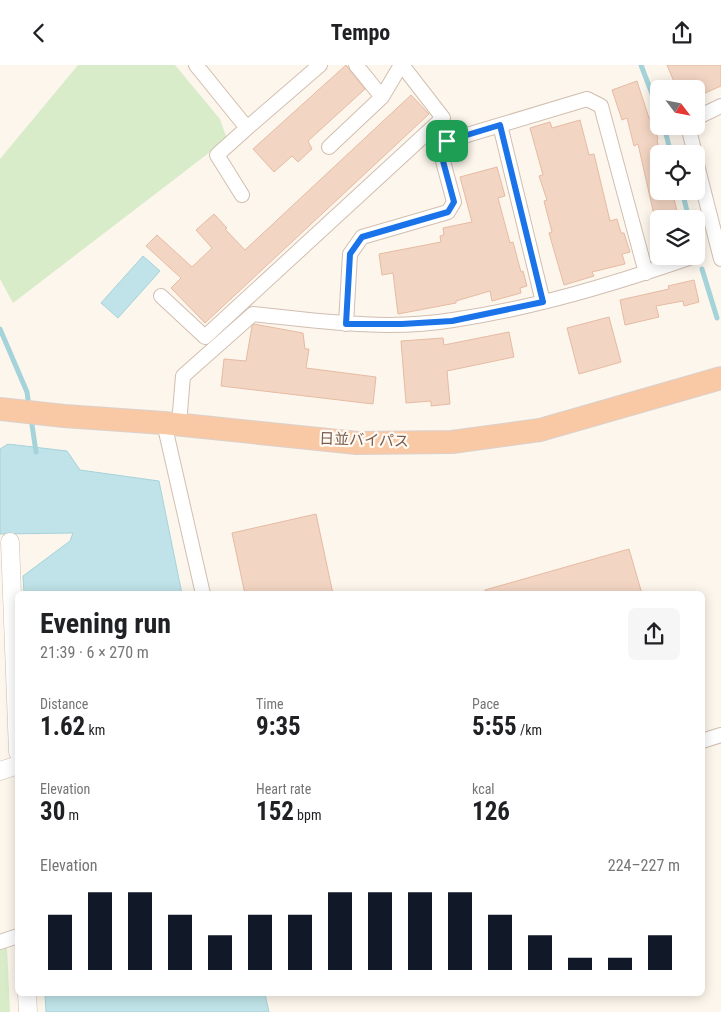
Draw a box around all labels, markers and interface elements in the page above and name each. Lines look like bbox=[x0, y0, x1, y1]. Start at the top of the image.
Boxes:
icon: back bbox=[25, 19, 53, 47]
icon: share bbox=[668, 19, 696, 47]
text: Tempo bbox=[331, 20, 390, 45]
north arrow bbox=[650, 80, 705, 135]
map controls bbox=[650, 80, 705, 265]
pin bbox=[426, 120, 468, 162]
icon: arrive bbox=[433, 127, 461, 155]
button: locate bbox=[650, 145, 705, 200]
button: layers bbox=[650, 210, 705, 265]
street label: 日並バイパス bbox=[319, 429, 409, 451]
text: Evening run bbox=[40, 607, 171, 640]
button: share bbox=[628, 608, 680, 660]
text: 21:39 · 6 × 270 m bbox=[40, 643, 149, 662]
text: Distance bbox=[40, 696, 88, 712]
text: Time bbox=[256, 696, 284, 712]
text: Pace bbox=[472, 696, 499, 712]
text: 1.62 bbox=[40, 712, 85, 741]
text: 9:35 bbox=[256, 712, 301, 741]
text: 5:55 bbox=[472, 712, 517, 741]
text: km bbox=[85, 722, 105, 738]
text: /km bbox=[517, 722, 542, 738]
text: Elevation bbox=[40, 781, 90, 797]
text: Heart rate bbox=[256, 781, 311, 797]
text: kcal bbox=[472, 781, 495, 797]
text: 30 bbox=[40, 797, 65, 826]
text: 152 bbox=[256, 797, 294, 826]
text: 126 bbox=[472, 797, 510, 826]
text: m bbox=[65, 807, 79, 823]
text: bpm bbox=[294, 807, 321, 823]
text: Elevation bbox=[40, 856, 98, 875]
text: 224–227 m bbox=[608, 856, 680, 875]

